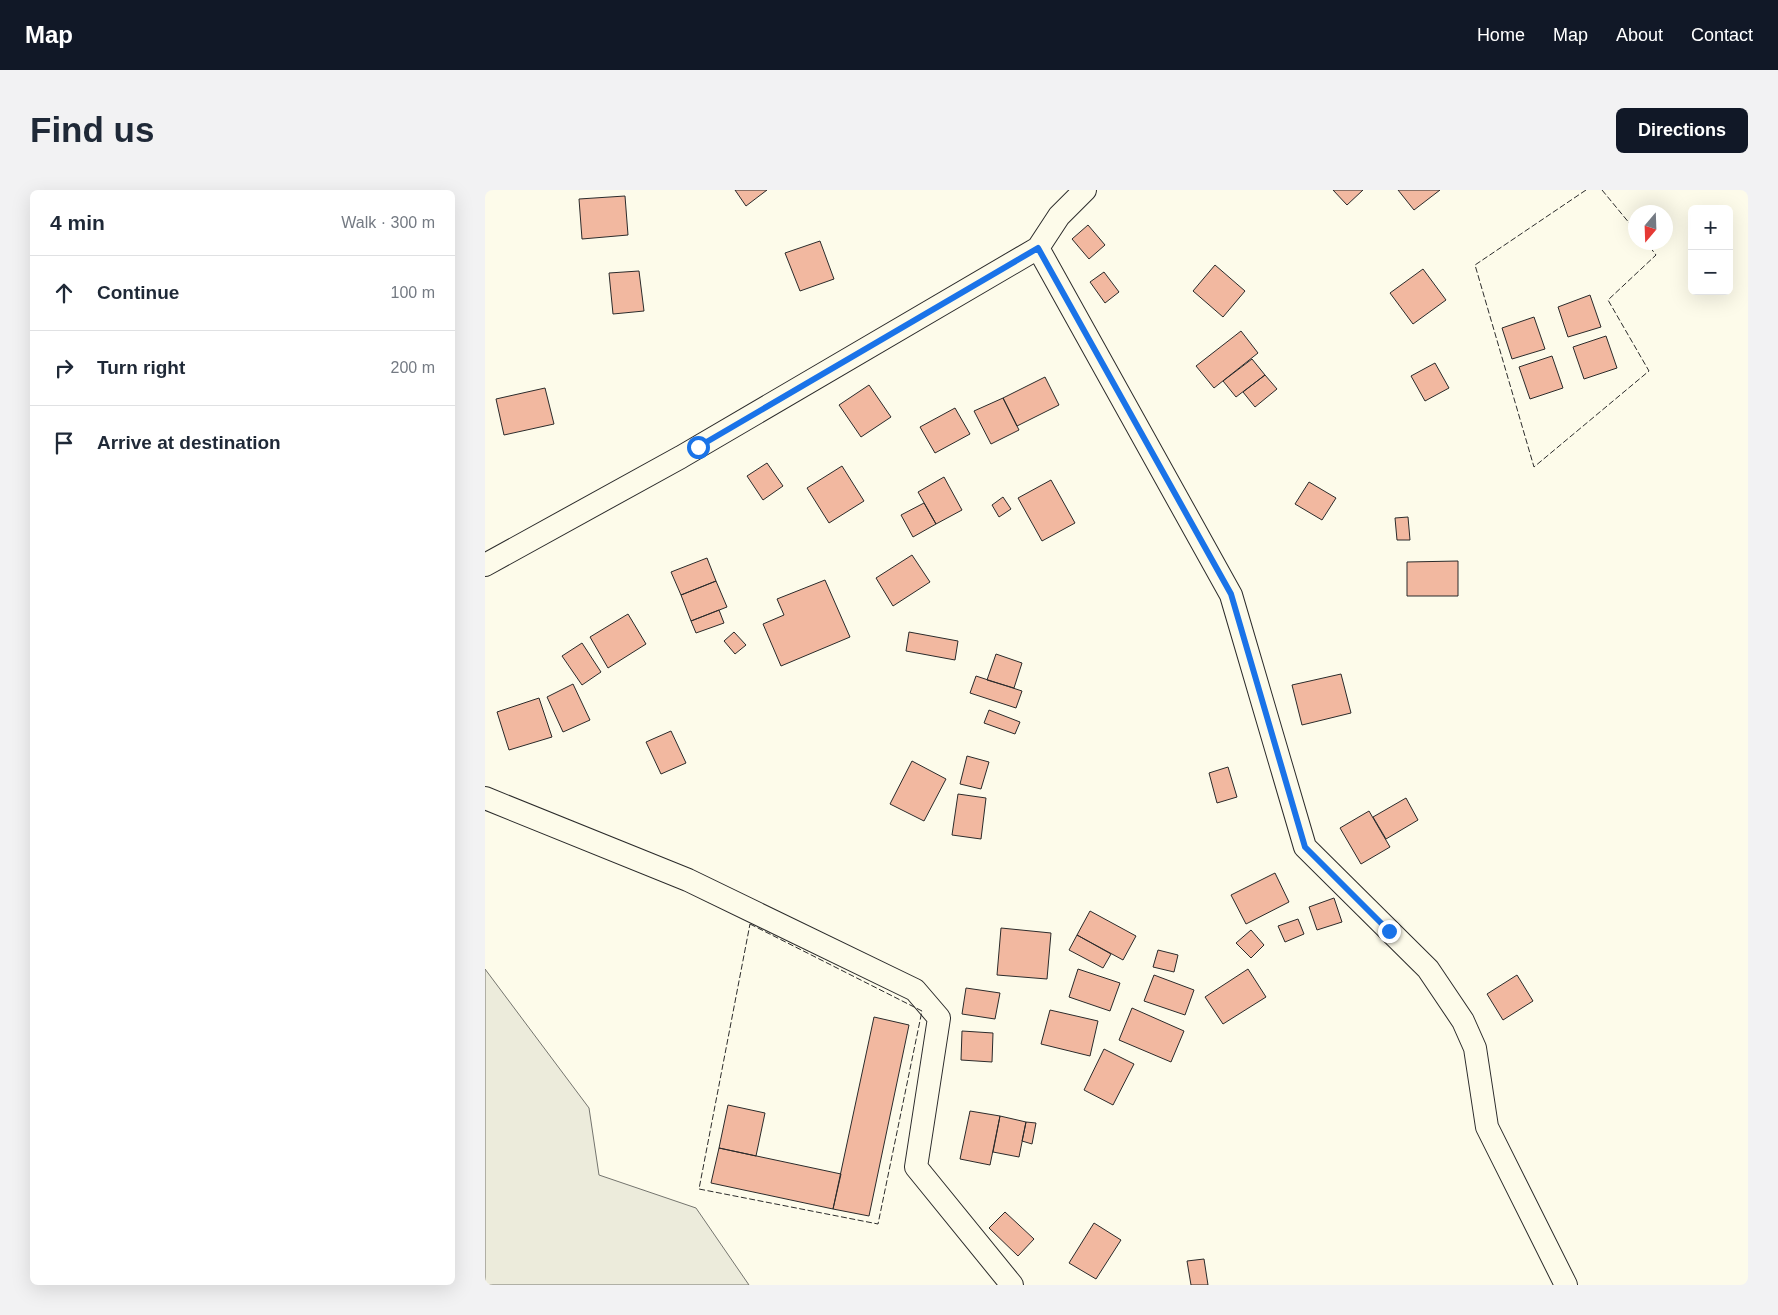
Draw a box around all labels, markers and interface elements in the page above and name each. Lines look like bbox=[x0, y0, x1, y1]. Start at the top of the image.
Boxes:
text: Map bbox=[25, 21, 73, 48]
text: Home bbox=[1477, 25, 1525, 45]
text: Map bbox=[1553, 25, 1588, 45]
text: About bbox=[1616, 25, 1663, 45]
text: Contact bbox=[1691, 25, 1753, 45]
button: Directions bbox=[1616, 108, 1748, 153]
text: Find us bbox=[30, 110, 154, 149]
north arrow bbox=[1628, 205, 1673, 250]
map controls bbox=[1688, 205, 1733, 295]
button: + bbox=[1688, 205, 1733, 250]
text: 4 min bbox=[50, 211, 105, 234]
text: Walk · 300 m bbox=[341, 214, 435, 231]
button: − bbox=[1688, 250, 1733, 295]
icon: ahead bbox=[50, 279, 78, 307]
text: Continue bbox=[97, 282, 179, 303]
text: 100 m bbox=[391, 284, 435, 301]
icon: right bbox=[50, 354, 78, 382]
text: Turn right bbox=[97, 357, 185, 378]
text: 200 m bbox=[391, 359, 435, 376]
icon: arrive bbox=[50, 429, 78, 457]
text: Arrive at destination bbox=[97, 432, 281, 453]
route start bbox=[687, 436, 710, 459]
route end bbox=[1378, 920, 1401, 943]

